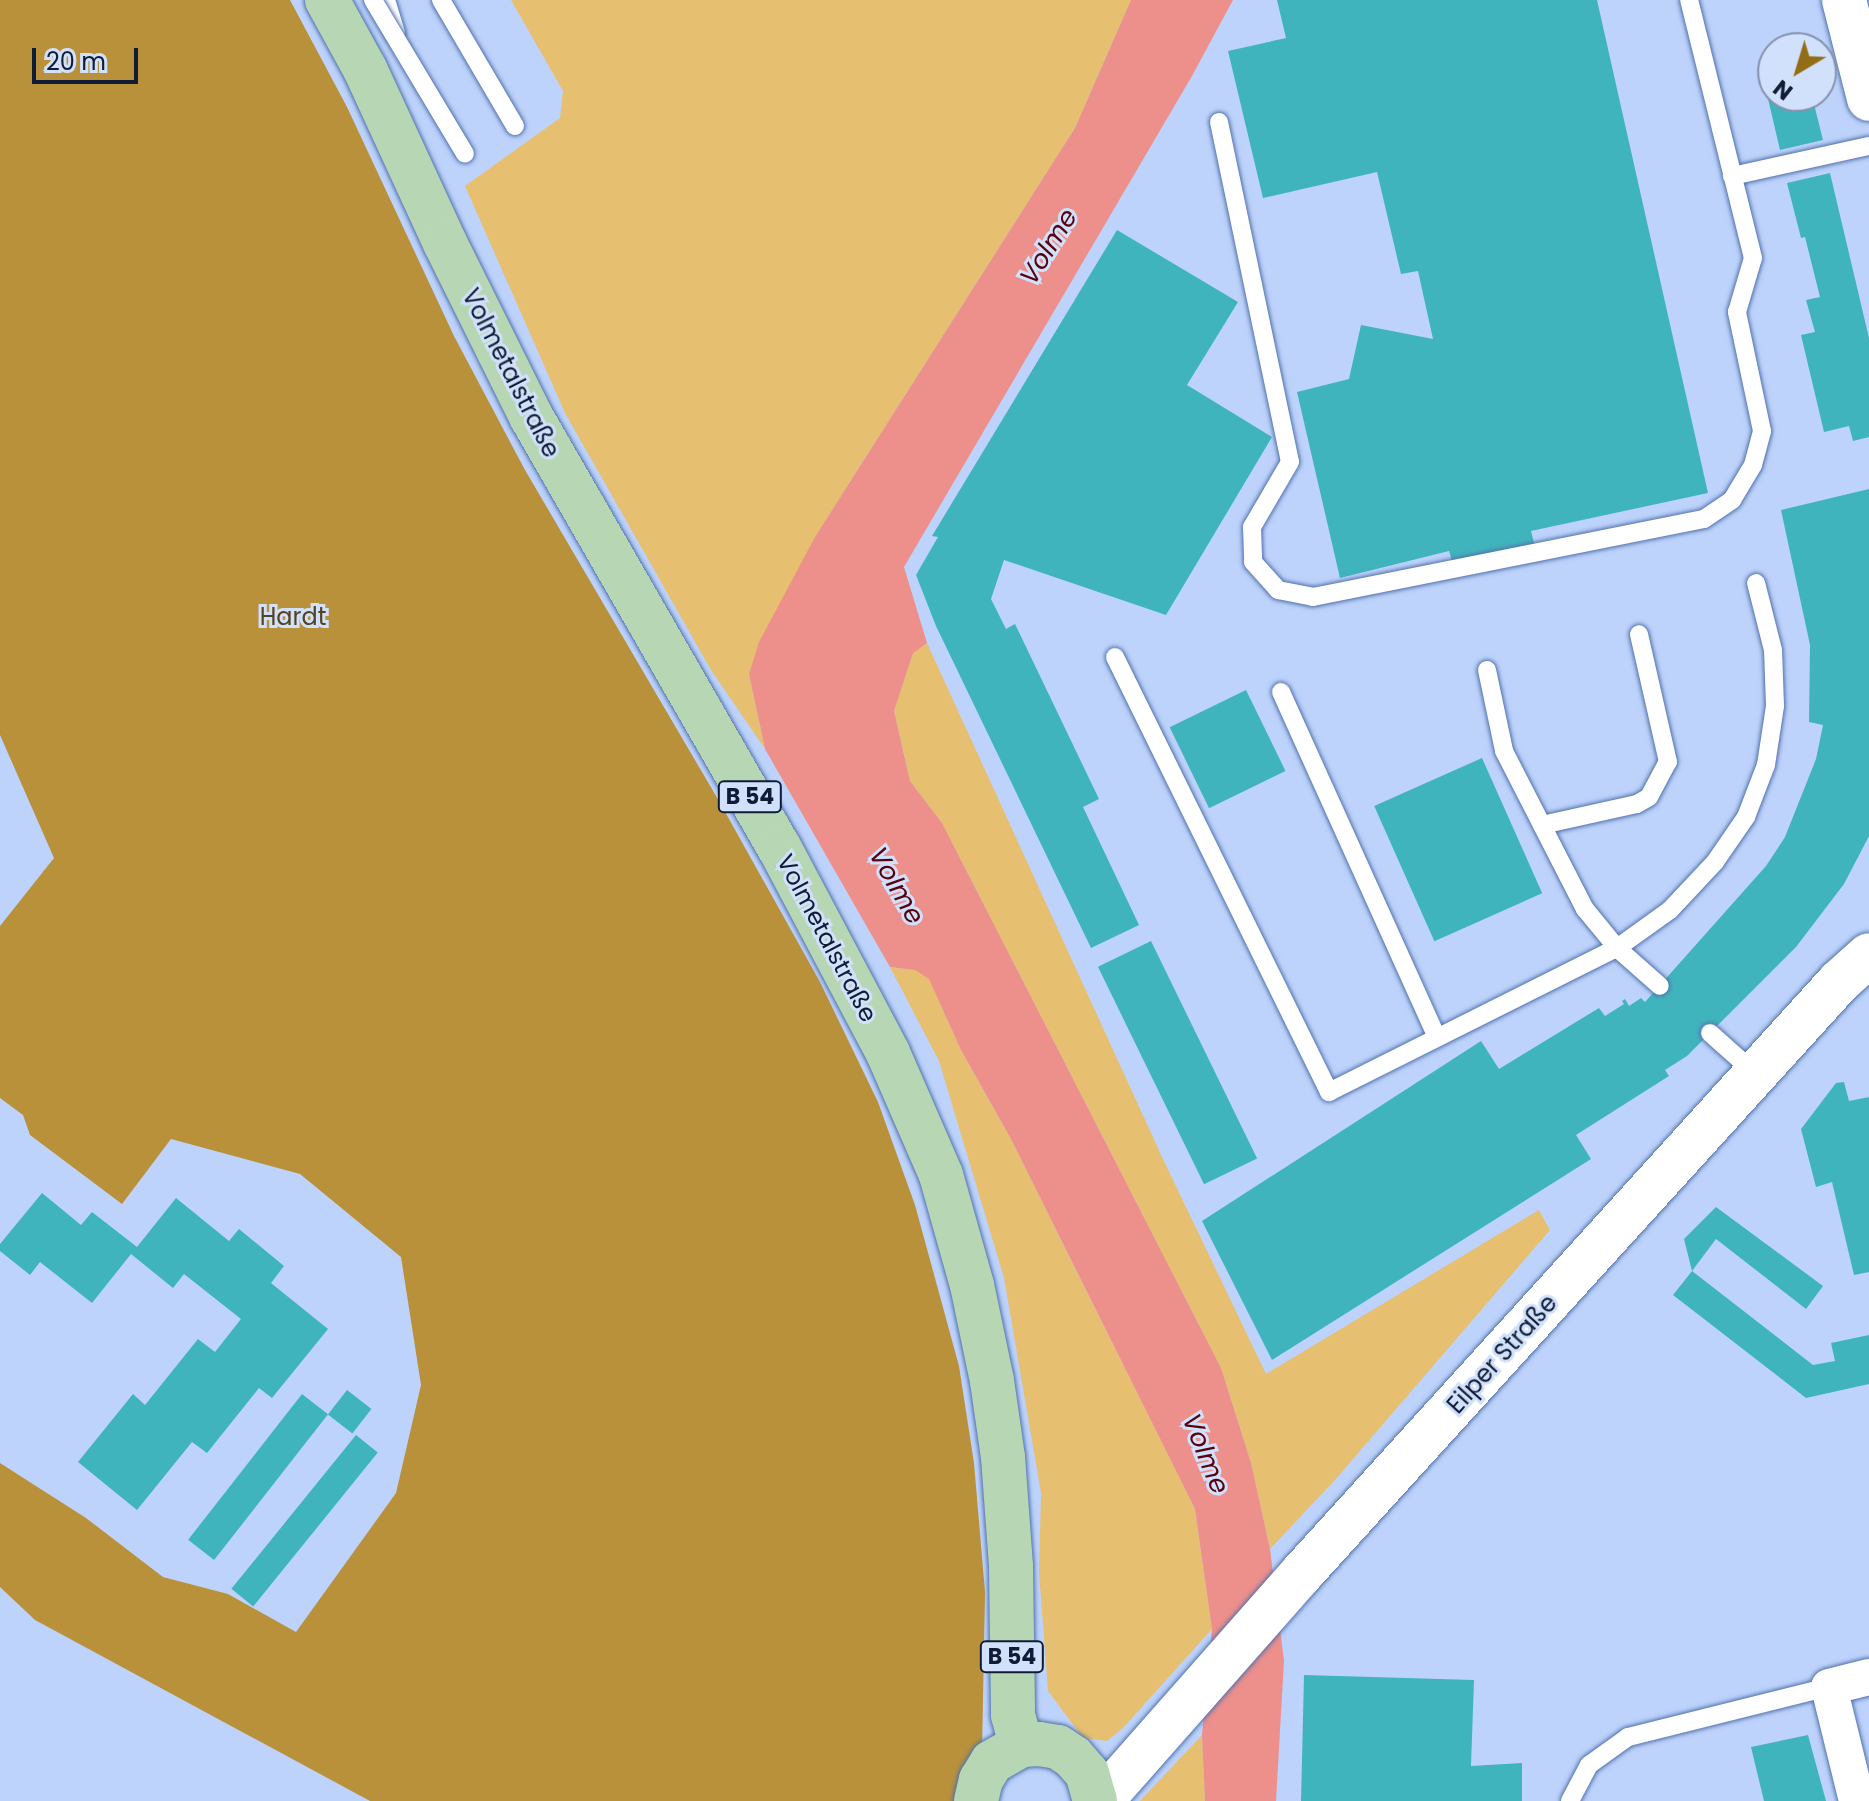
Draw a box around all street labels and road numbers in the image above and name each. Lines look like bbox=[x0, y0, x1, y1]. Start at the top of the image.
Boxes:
street label: Volmetalstraße bbox=[456, 284, 566, 462]
road number: B 54 bbox=[716, 779, 784, 815]
street label: Volmetalstraße bbox=[771, 849, 883, 1027]
street label: Eilper Straße bbox=[1441, 1289, 1563, 1419]
road number: B 54 bbox=[978, 1639, 1046, 1675]

